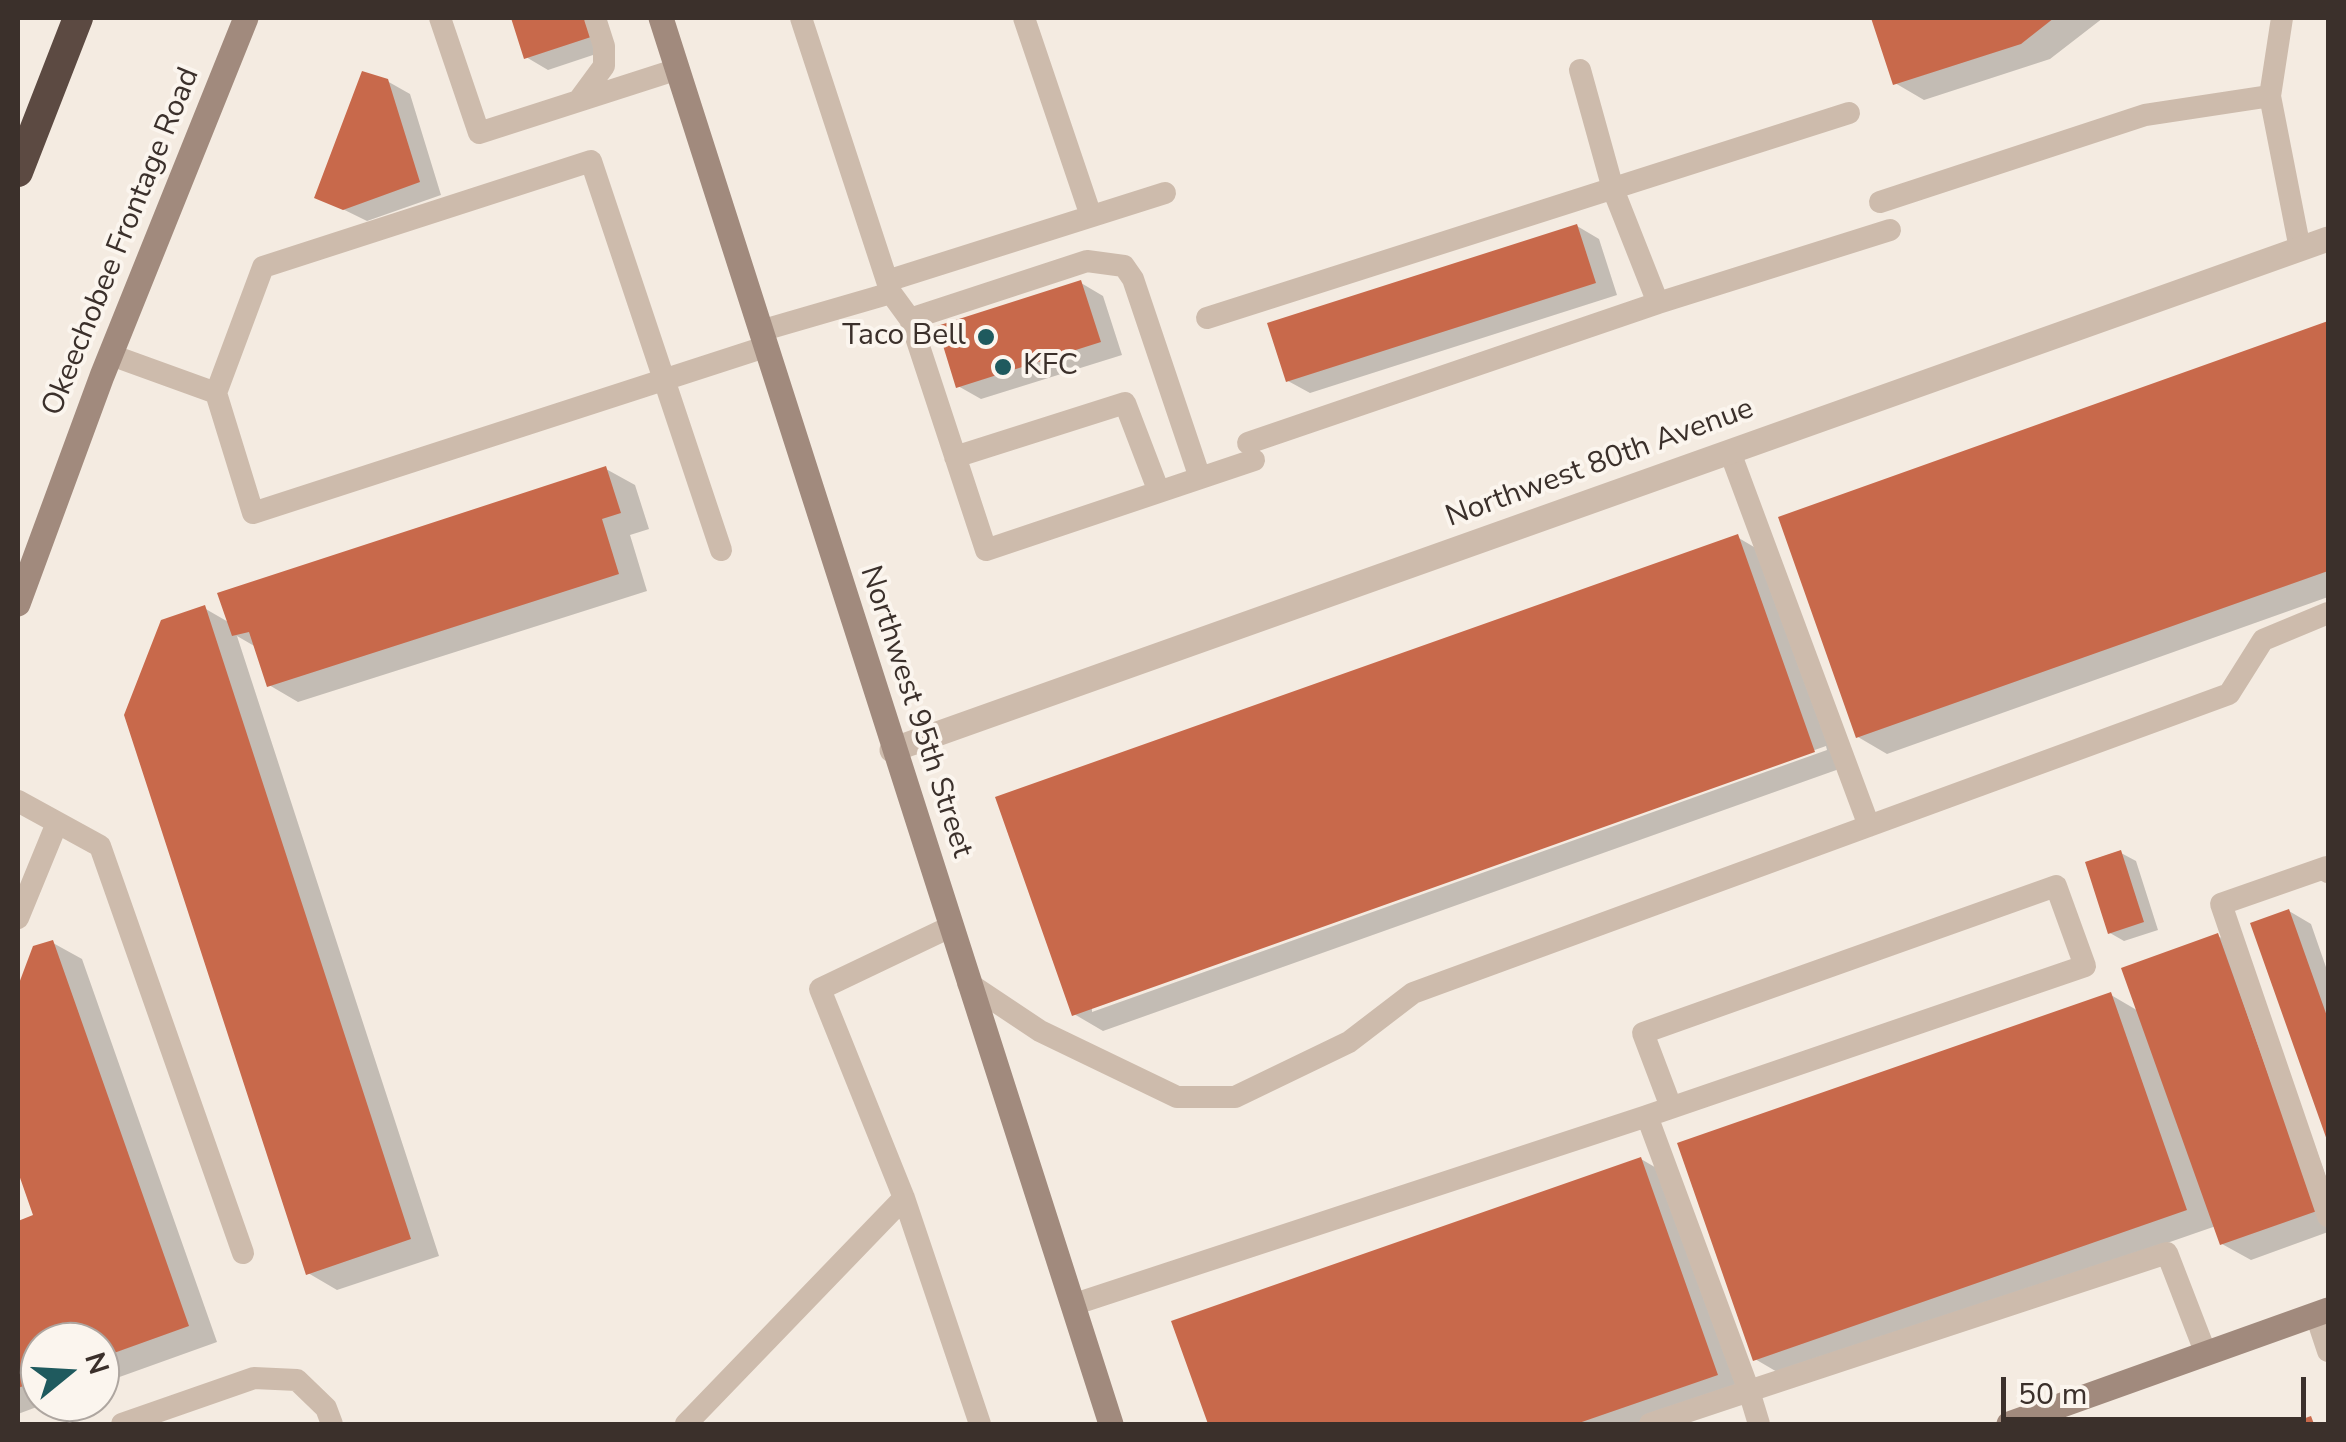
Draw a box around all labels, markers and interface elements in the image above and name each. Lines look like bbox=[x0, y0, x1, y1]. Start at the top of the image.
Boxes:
street label: Okeechobee Frontage Road bbox=[36, 63, 208, 421]
place label: Taco Bell bbox=[842, 319, 966, 355]
marker: Taco Bell bbox=[975, 326, 997, 348]
place label: KFC bbox=[1023, 349, 1078, 385]
marker: KFC bbox=[992, 356, 1014, 378]
street label: Northwest 80th Avenue bbox=[1441, 392, 1759, 536]
street label: Northwest 95th Street bbox=[851, 562, 979, 862]
north arrow bbox=[20, 1322, 120, 1422]
text: N bbox=[75, 1348, 118, 1379]
scale bar bbox=[2006, 1357, 2311, 1419]
text: 50 m bbox=[2018, 1374, 2087, 1415]

